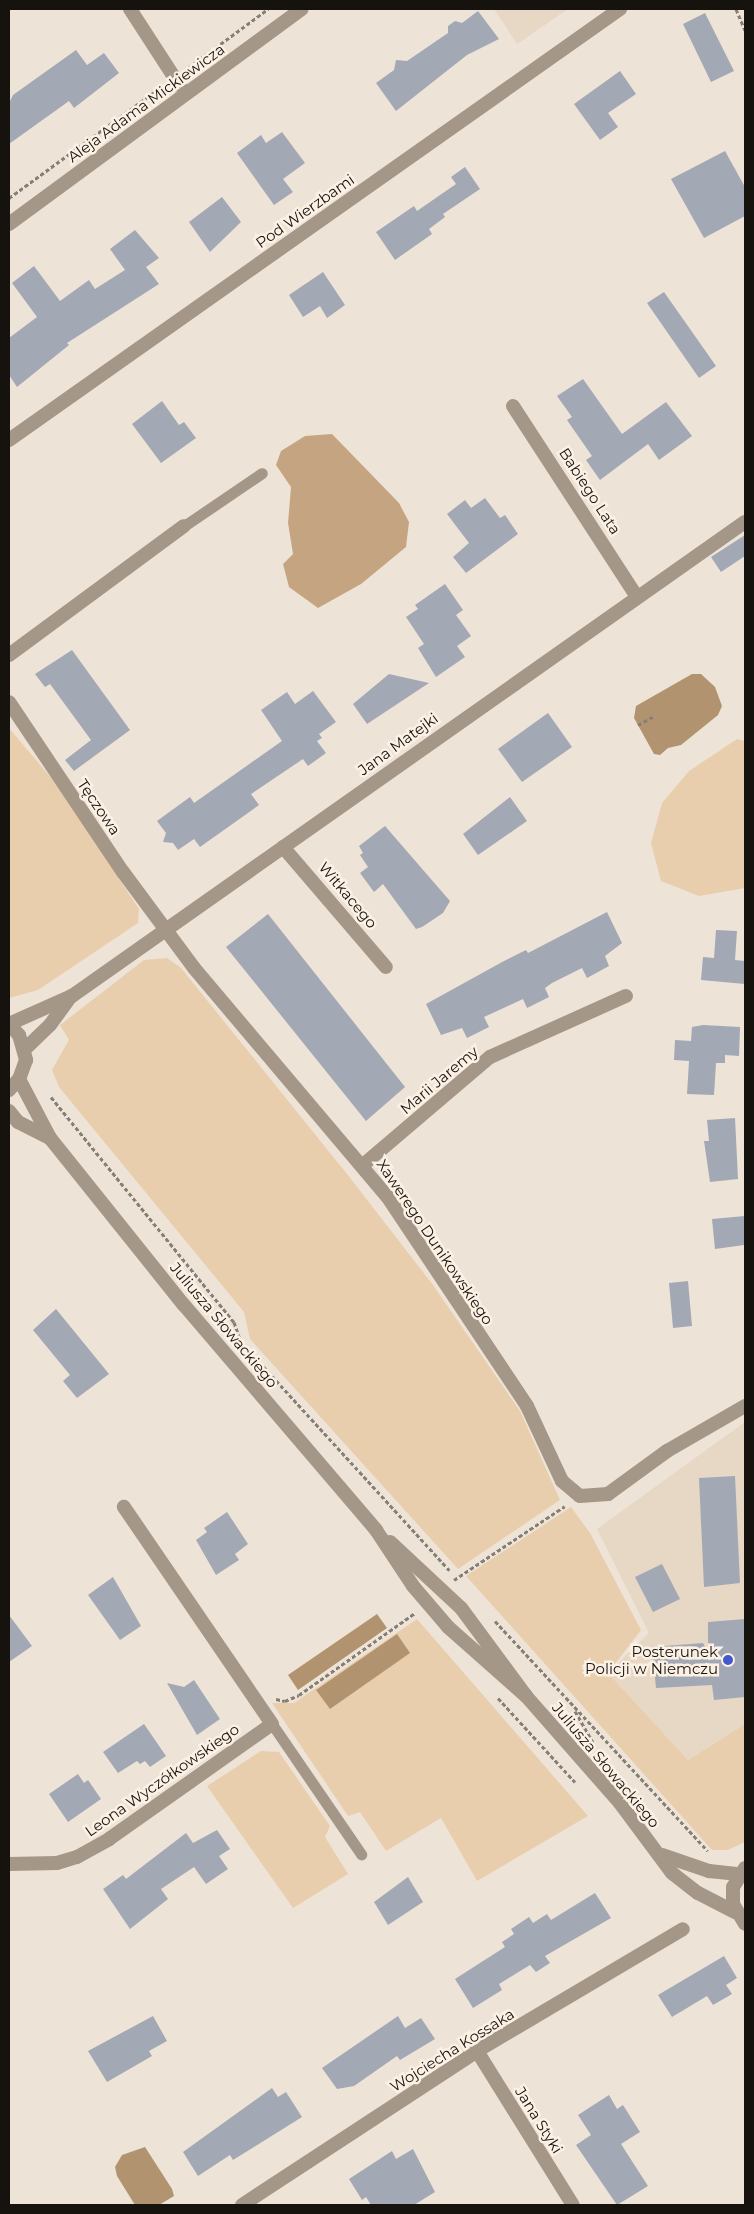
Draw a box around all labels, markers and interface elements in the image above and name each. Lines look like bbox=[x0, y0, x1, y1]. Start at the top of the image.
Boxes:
street label: Aleja Adama Mickiewicza bbox=[64, 40, 228, 166]
street label: Pod Wierzbami bbox=[252, 170, 358, 252]
street label: Babiego Lata bbox=[555, 444, 625, 538]
street label: Jana Matejki bbox=[355, 709, 441, 779]
street label: Tęczowa bbox=[74, 776, 124, 838]
street label: Witkacego bbox=[315, 858, 381, 932]
street label: Marii Jaremy bbox=[396, 1042, 482, 1118]
street label: Xawerego Dunikowskiego bbox=[373, 1156, 497, 1328]
street label: Juliusza Słowackiego bbox=[166, 1259, 282, 1391]
place label: Posterunek Policji w Niemczu bbox=[585, 1642, 718, 1677]
marker: Posterunek Policji w Niemczu bbox=[722, 1654, 734, 1666]
street label: Juliusza Słowackiego bbox=[548, 1699, 664, 1831]
street label: Leona Wyczółkowskiego bbox=[81, 1720, 243, 1840]
street label: Wojciecha Kossaka bbox=[387, 2005, 517, 2095]
street label: Jana Styki bbox=[511, 2083, 567, 2157]

